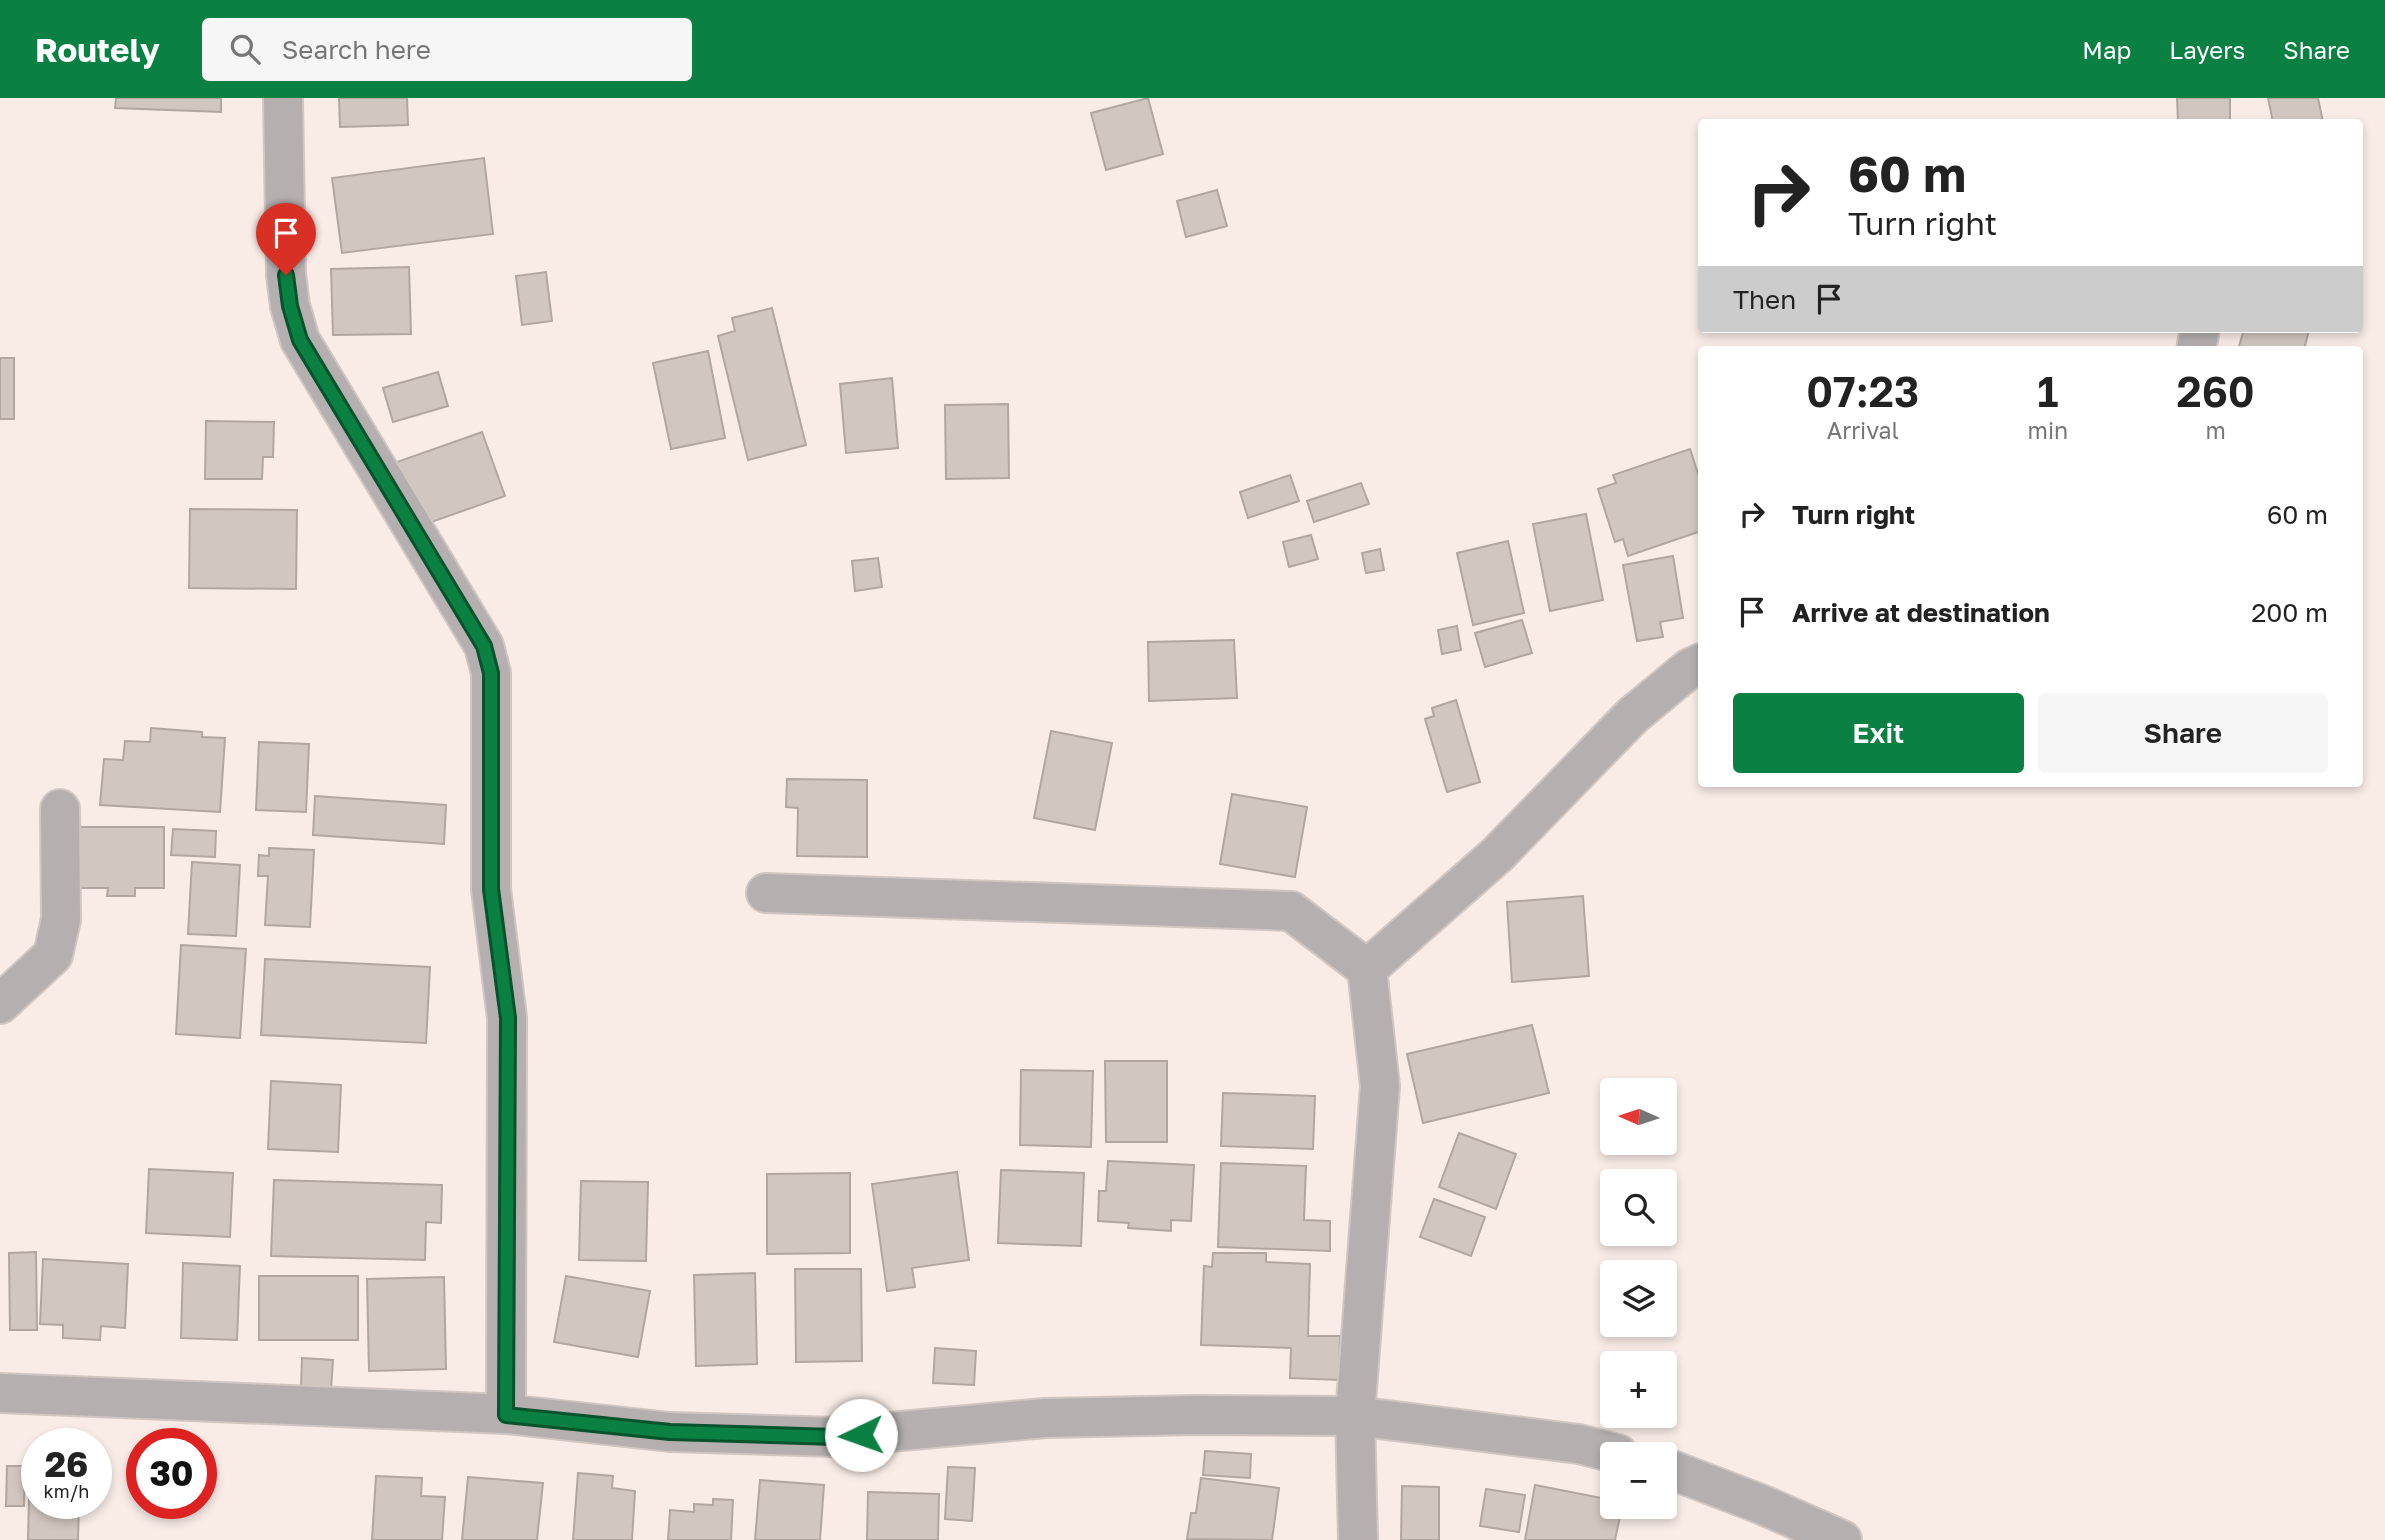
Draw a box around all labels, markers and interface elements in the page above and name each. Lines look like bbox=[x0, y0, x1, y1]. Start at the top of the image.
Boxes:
search box bbox=[202, 18, 692, 81]
text: Routely bbox=[35, 30, 160, 69]
icon: search bbox=[226, 30, 264, 68]
text: Search here bbox=[282, 34, 431, 65]
text: Map bbox=[2082, 35, 2131, 64]
text: Layers bbox=[2169, 35, 2245, 64]
text: Share bbox=[2283, 35, 2350, 64]
text: 60 m bbox=[1848, 144, 1966, 203]
icon: right bbox=[1733, 147, 1824, 238]
pin bbox=[256, 203, 316, 275]
text: Turn right bbox=[1848, 204, 1997, 242]
icon: arrive bbox=[267, 214, 305, 252]
icon: arrive bbox=[1810, 280, 1848, 318]
text: Then bbox=[1733, 284, 1796, 315]
text: 07:23 bbox=[1806, 366, 1919, 416]
text: 1 bbox=[2037, 366, 2059, 416]
text: 260 bbox=[2177, 366, 2255, 416]
text: Arrival bbox=[1827, 416, 1899, 444]
text: min bbox=[2028, 416, 2068, 444]
text: m bbox=[2205, 416, 2226, 444]
icon: right bbox=[1733, 495, 1771, 533]
text: Turn right bbox=[1792, 499, 1915, 530]
text: 60 m bbox=[2267, 499, 2328, 530]
icon: arrive bbox=[1733, 593, 1771, 631]
text: Arrive at destination bbox=[1792, 597, 2050, 628]
text: 200 m bbox=[2251, 597, 2328, 628]
button: Exit bbox=[1733, 693, 2024, 773]
button: Share bbox=[2038, 693, 2328, 773]
north arrow bbox=[1600, 1078, 1676, 1155]
map controls bbox=[1600, 1078, 1677, 1519]
button: search bbox=[1600, 1169, 1677, 1246]
button: layers bbox=[1600, 1260, 1677, 1337]
button: + bbox=[1600, 1351, 1677, 1428]
position arrow bbox=[824, 1398, 898, 1472]
speed limit sign: 30 bbox=[126, 1428, 217, 1519]
button: − bbox=[1600, 1442, 1677, 1519]
text: 26 bbox=[45, 1443, 88, 1485]
text: km/h bbox=[44, 1480, 89, 1502]

